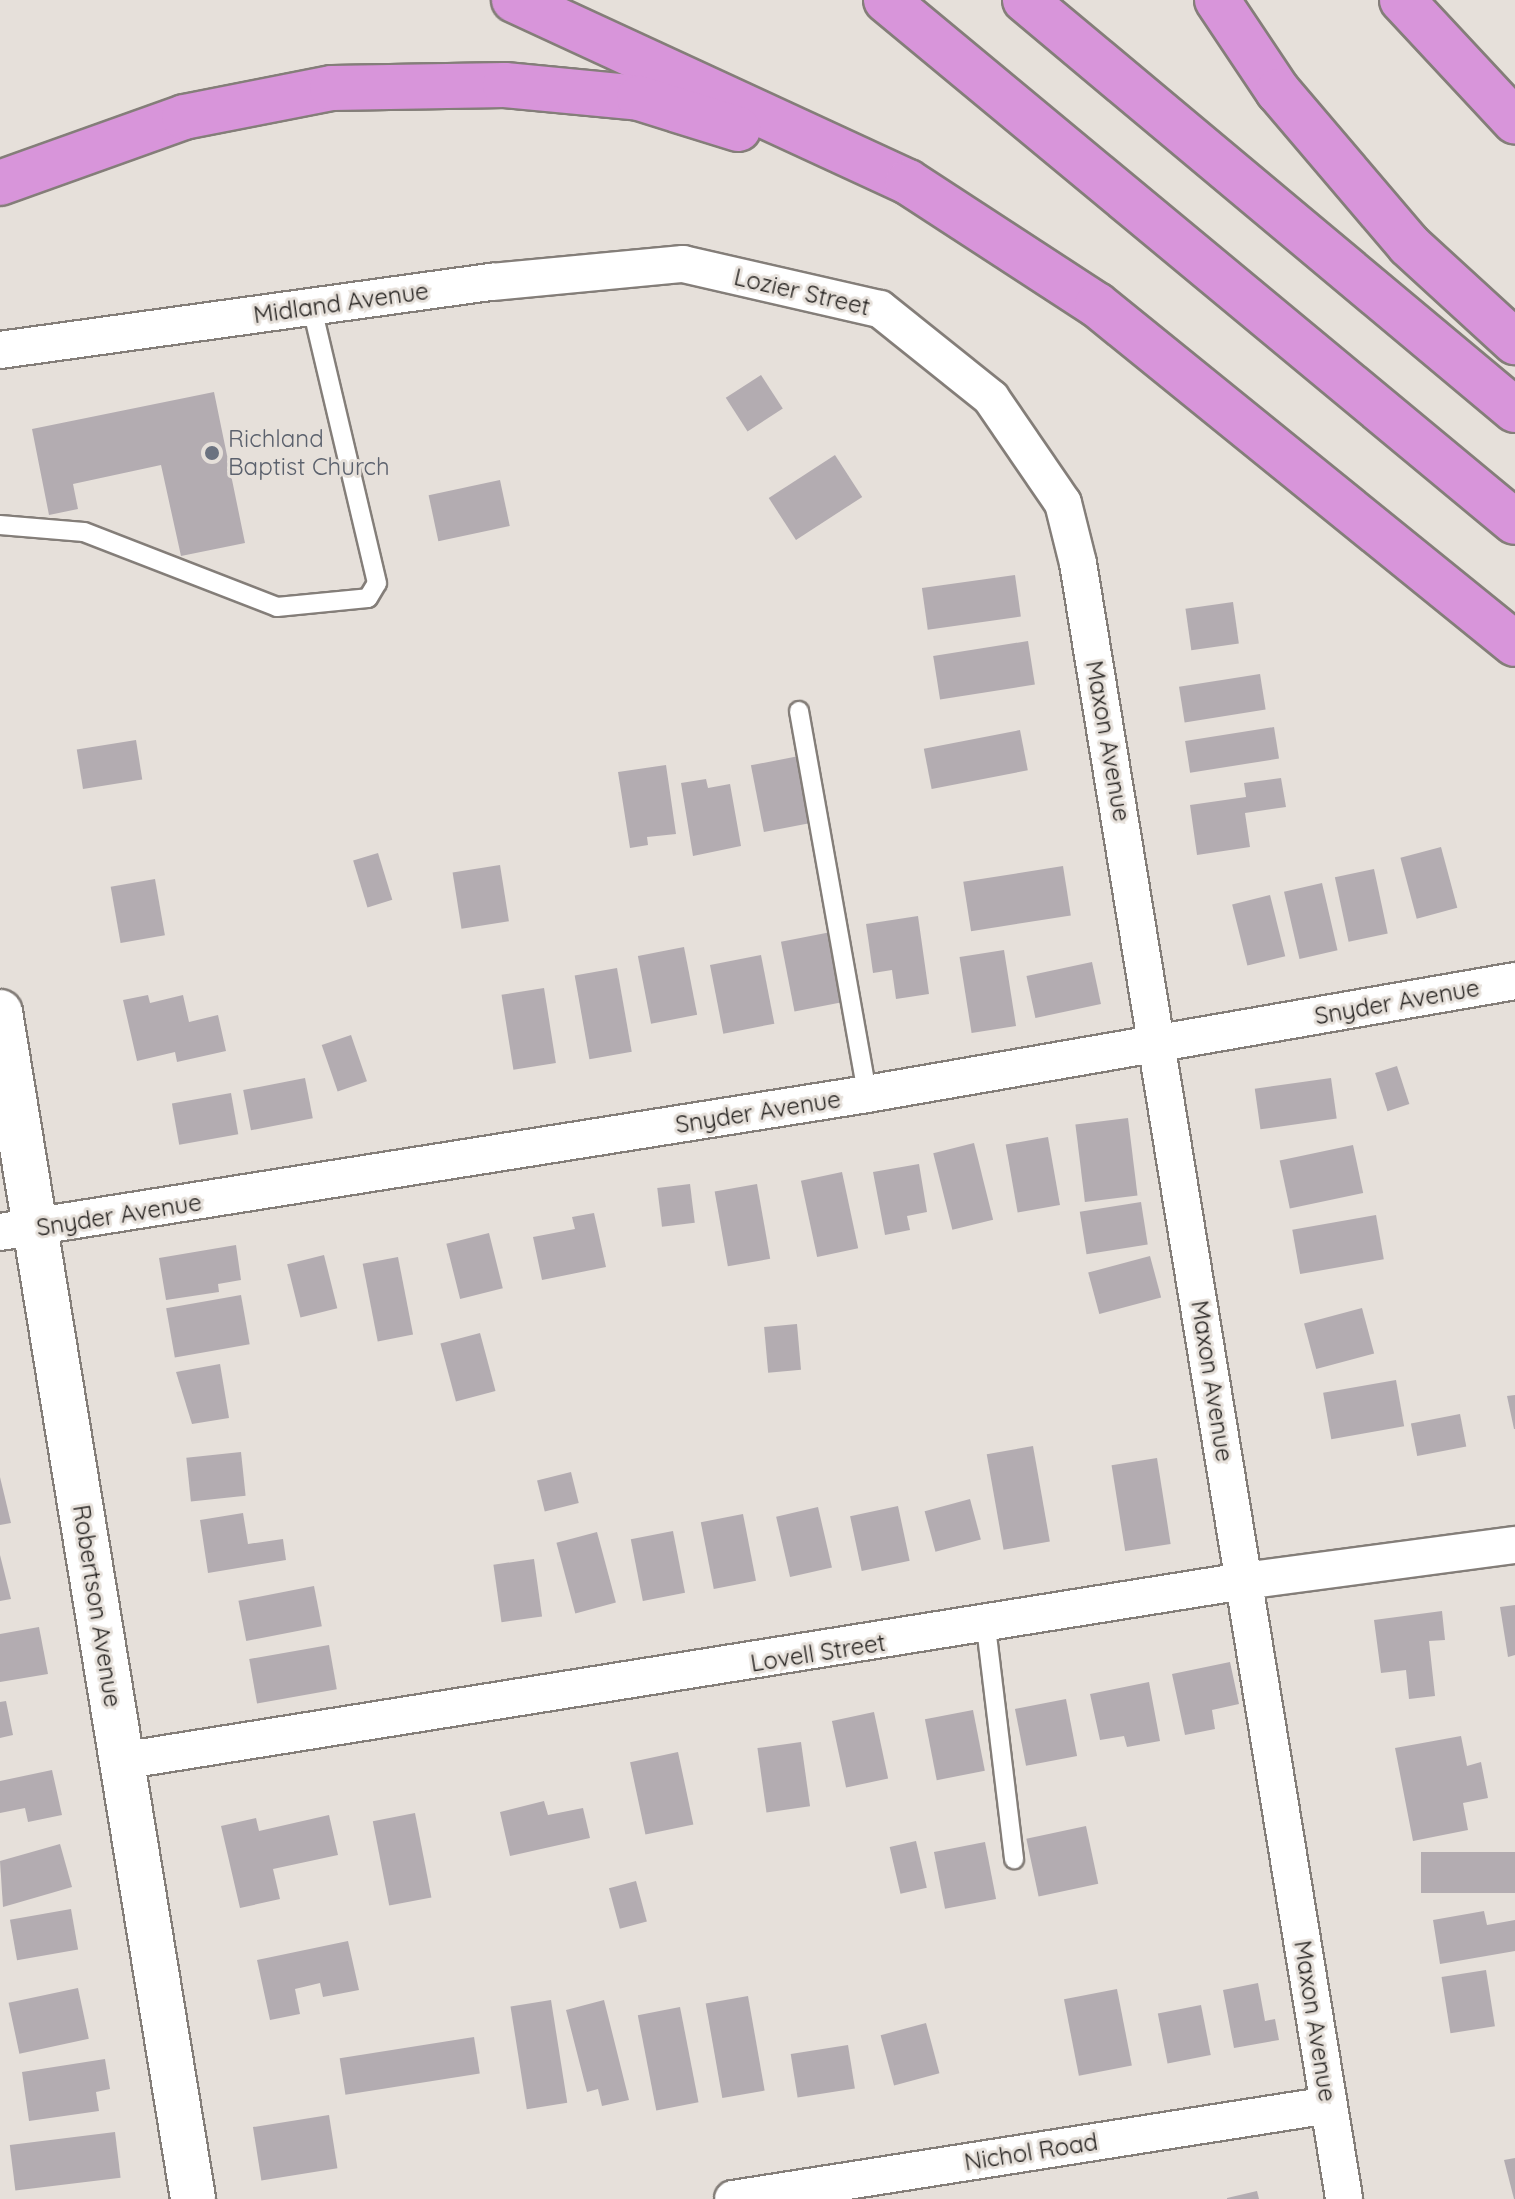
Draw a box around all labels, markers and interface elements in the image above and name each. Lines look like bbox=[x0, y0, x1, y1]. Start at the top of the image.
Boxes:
street label: Lozier Street bbox=[731, 262, 873, 322]
street label: Midland Avenue bbox=[252, 276, 430, 330]
place label: Richland Baptist Church bbox=[228, 425, 390, 481]
marker: Richland Baptist Church bbox=[203, 444, 221, 462]
street label: Maxon Avenue bbox=[1080, 658, 1136, 824]
street label: Snyder Avenue bbox=[1312, 973, 1482, 1031]
street label: Snyder Avenue bbox=[673, 1085, 843, 1139]
street label: Snyder Avenue bbox=[34, 1188, 204, 1242]
street label: Maxon Avenue bbox=[1185, 1298, 1239, 1464]
street label: Robertson Avenue bbox=[67, 1503, 127, 1709]
street label: Lovell Street bbox=[748, 1628, 888, 1678]
street label: Maxon Avenue bbox=[1288, 1938, 1342, 2104]
street label: Nichol Road bbox=[962, 2127, 1100, 2177]

